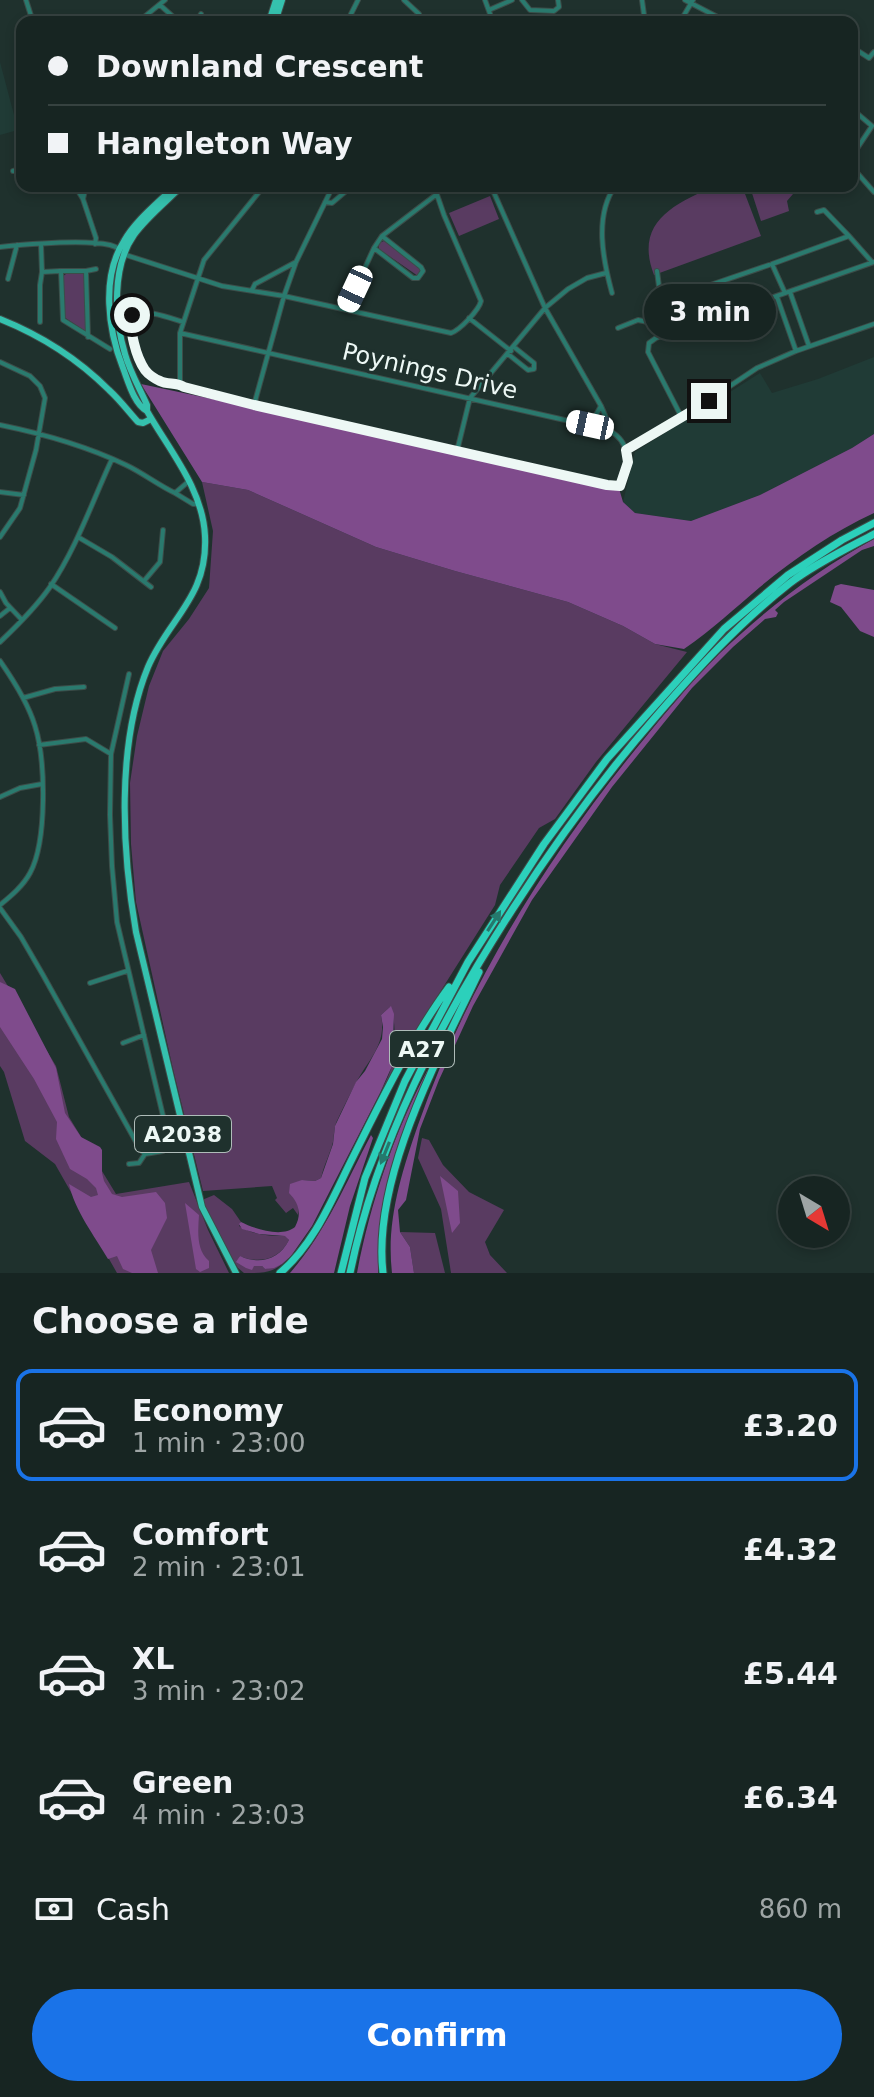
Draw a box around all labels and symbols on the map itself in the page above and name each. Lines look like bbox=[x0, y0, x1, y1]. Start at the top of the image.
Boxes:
car bbox=[334, 262, 376, 316]
callout: 3 min bbox=[643, 285, 775, 341]
route start bbox=[114, 297, 150, 333]
street label: Poynings Drive bbox=[340, 337, 520, 405]
route end bbox=[691, 383, 727, 419]
car bbox=[564, 408, 616, 442]
one-way arrow bbox=[486, 910, 500, 932]
road number: A27 bbox=[390, 1031, 454, 1067]
road number: A2038 bbox=[135, 1116, 231, 1152]
one-way arrow bbox=[378, 1141, 391, 1165]
north arrow bbox=[778, 1176, 850, 1248]

